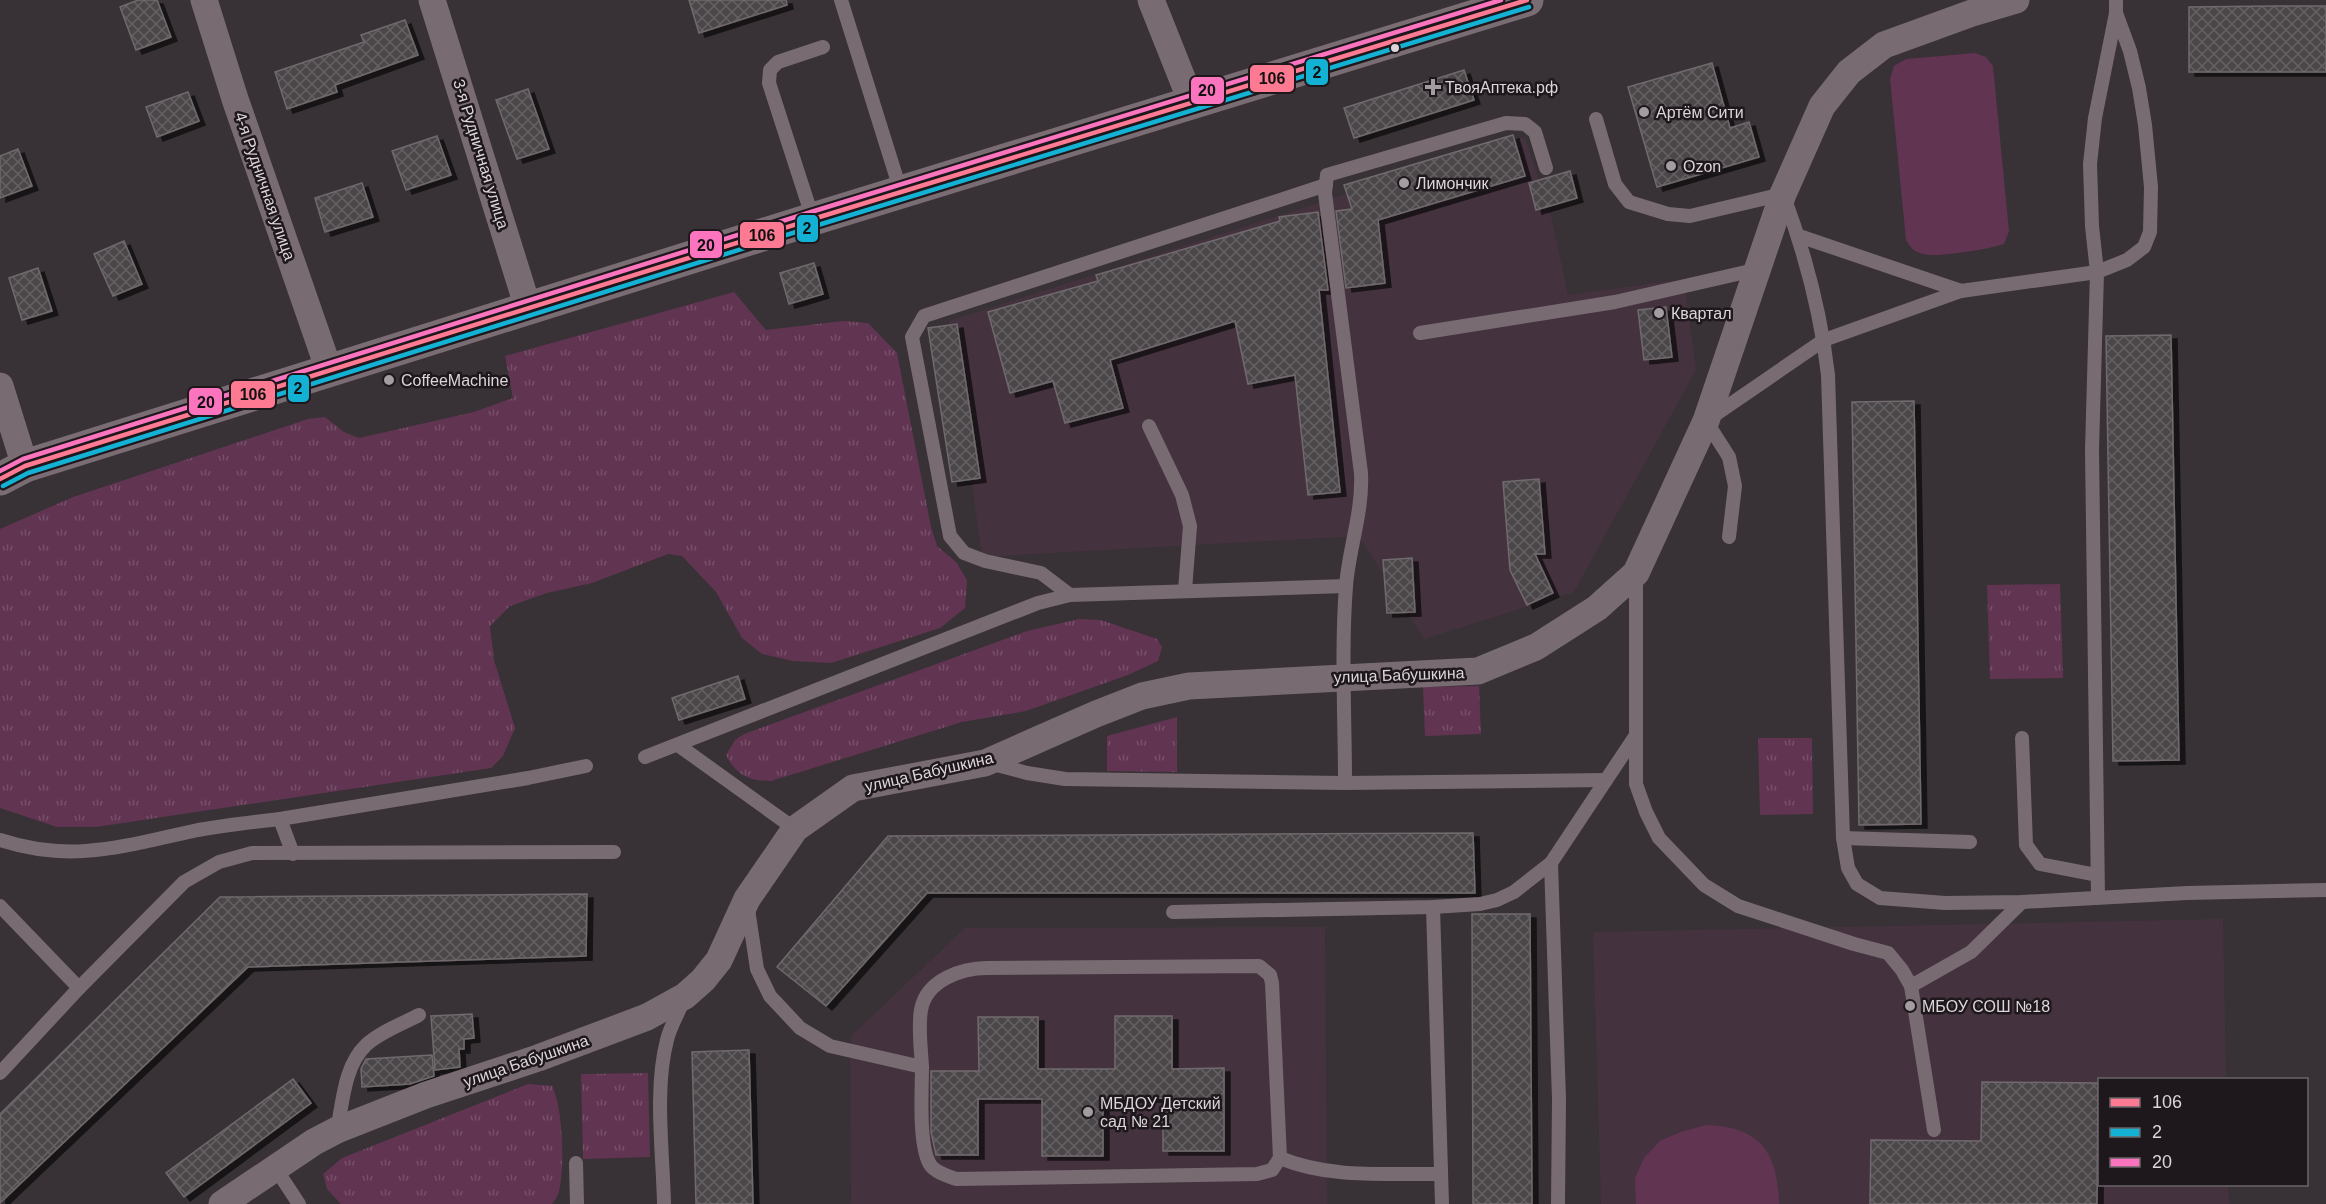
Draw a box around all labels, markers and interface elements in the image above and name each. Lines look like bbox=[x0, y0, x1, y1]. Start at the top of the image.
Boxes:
unlabelled marker bbox=[1389, 42, 1401, 54]
line badge: 2 bbox=[1305, 58, 1329, 86]
line badge: 106 bbox=[1249, 64, 1295, 93]
text: 2 bbox=[1313, 64, 1322, 81]
text: 106 bbox=[1259, 70, 1285, 87]
line badge: 20 bbox=[1190, 76, 1225, 105]
street label: 3-я Рудничная улица bbox=[450, 77, 512, 231]
place label: ТвояАптека.рф bbox=[1445, 79, 1558, 96]
marker: ТвояАптека.рф bbox=[1426, 80, 1440, 94]
text: 20 bbox=[1198, 82, 1216, 99]
place label: Артём Сити bbox=[1656, 104, 1744, 121]
marker: Артём Сити bbox=[1637, 105, 1651, 119]
street label: 4-я Рудничная улица bbox=[232, 110, 298, 262]
place label: Ozon bbox=[1683, 158, 1721, 175]
marker: Ozon bbox=[1664, 159, 1678, 173]
place label: Лимончик bbox=[1416, 175, 1489, 192]
marker: Лимончик bbox=[1397, 176, 1411, 190]
line badge: 2 bbox=[796, 214, 819, 243]
text: 2 bbox=[803, 220, 812, 237]
line badge: 106 bbox=[739, 221, 785, 249]
text: 106 bbox=[749, 227, 775, 244]
line badge: 20 bbox=[689, 230, 723, 259]
text: 20 bbox=[697, 237, 715, 254]
place label: Квартал bbox=[1671, 305, 1731, 322]
marker: Квартал bbox=[1652, 306, 1666, 320]
place label: CoffeeMachine bbox=[401, 372, 508, 389]
marker: CoffeeMachine bbox=[382, 373, 396, 387]
line badge: 2 bbox=[287, 374, 310, 403]
line badge: 106 bbox=[230, 380, 276, 409]
text: 2 bbox=[294, 380, 303, 397]
text: 106 bbox=[240, 386, 266, 403]
line badge: 20 bbox=[188, 387, 223, 416]
text: 20 bbox=[197, 394, 215, 411]
street label: улица Бабушкина bbox=[1333, 664, 1465, 686]
street label: улица Бабушкина bbox=[863, 749, 995, 795]
place label: МБОУ СОШ №18 bbox=[1922, 998, 2050, 1015]
marker: МБОУ СОШ №18 bbox=[1903, 999, 1917, 1013]
street label: улица Бабушкина bbox=[461, 1032, 591, 1090]
legend bbox=[2098, 1078, 2308, 1186]
text: 106 bbox=[2152, 1092, 2182, 1112]
place label: МБДОУ Детский сад № 21 bbox=[1100, 1095, 1221, 1130]
marker: МБДОУ Детский сад № 21 bbox=[1081, 1105, 1095, 1119]
text: 2 bbox=[2152, 1122, 2162, 1142]
text: 20 bbox=[2152, 1152, 2172, 1172]

